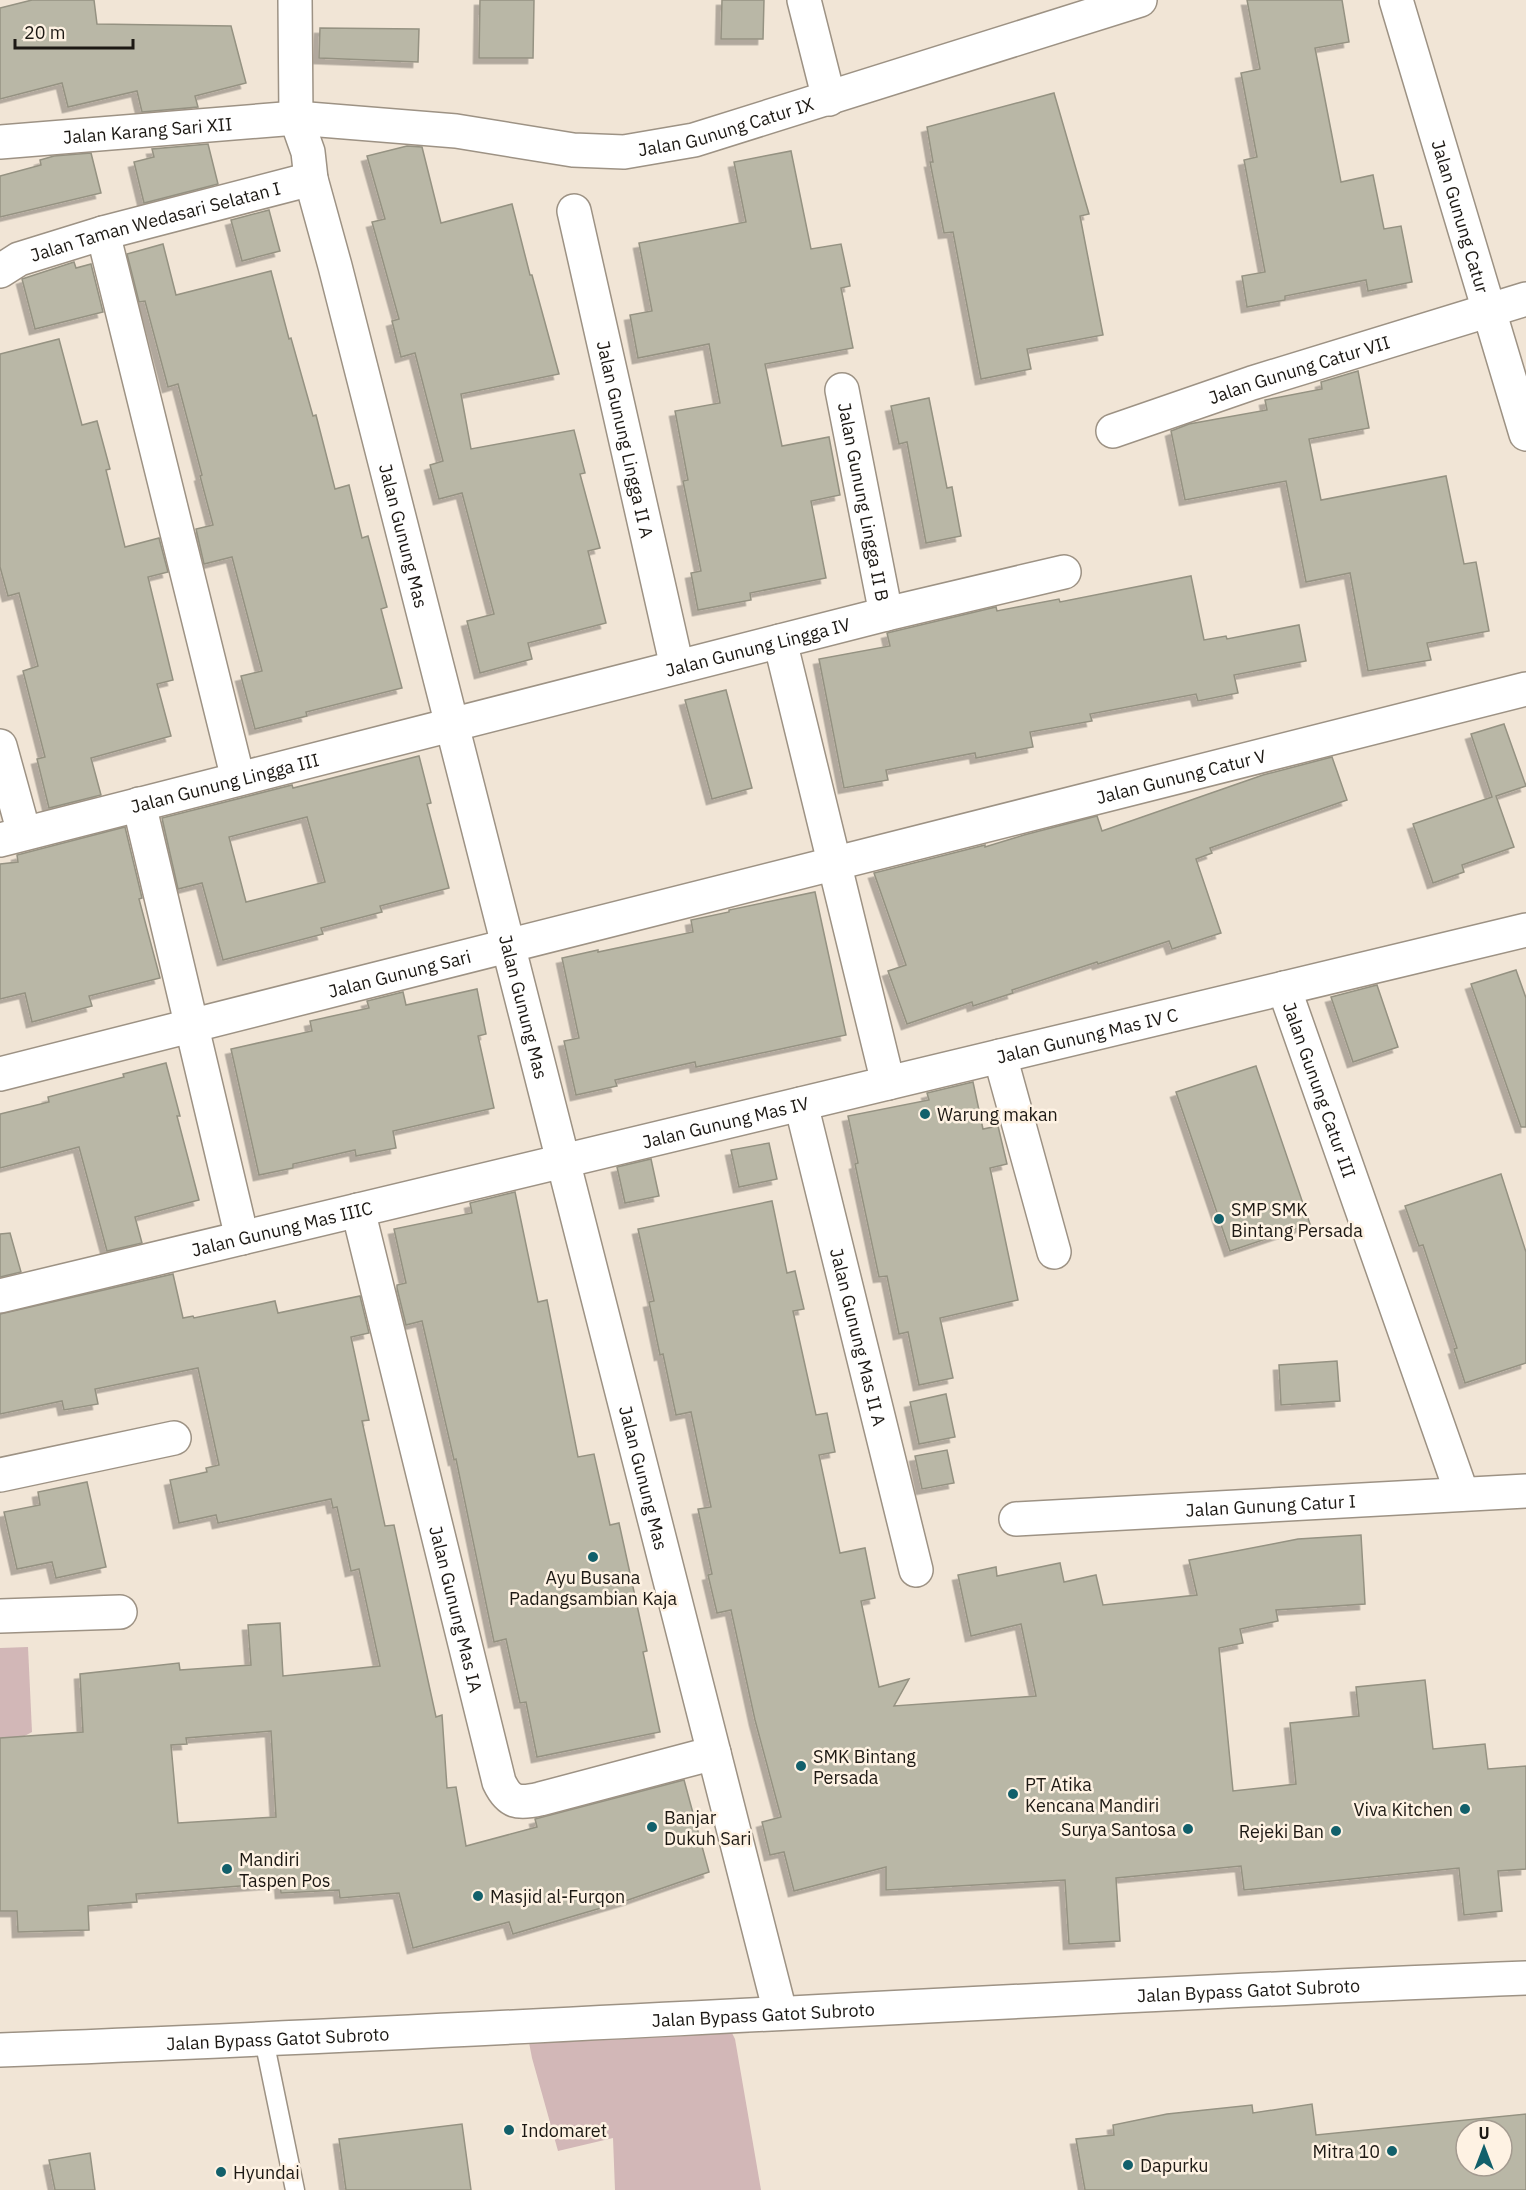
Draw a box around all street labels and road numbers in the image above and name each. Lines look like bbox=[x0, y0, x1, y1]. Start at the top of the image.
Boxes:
street label: Jalan Gunung Catur IX bbox=[636, 92, 816, 161]
street label: Jalan Karang Sari XII bbox=[62, 112, 233, 148]
street label: Jalan Gunung Catur bbox=[1427, 137, 1495, 296]
street label: Jalan Taman Wedasari Selatan I bbox=[27, 176, 283, 266]
street label: Jalan Gunung Catur VII bbox=[1205, 330, 1392, 409]
street label: Jalan Gunung Lingga II A bbox=[592, 338, 659, 541]
street label: Jalan Gunung Lingga II B bbox=[833, 400, 895, 603]
street label: Jalan Gunung Mas bbox=[374, 461, 433, 610]
street label: Jalan Gunung Lingga IV bbox=[663, 612, 853, 681]
street label: Jalan Gunung Catur V bbox=[1094, 744, 1268, 809]
street label: Jalan Gunung Lingga III bbox=[128, 748, 321, 818]
street label: Jalan Gunung Mas bbox=[494, 932, 553, 1081]
street label: Jalan Gunung Sari bbox=[326, 944, 473, 1002]
street label: Jalan Gunung Catur III bbox=[1278, 999, 1361, 1181]
street label: Jalan Gunung Mas IV C bbox=[994, 1002, 1180, 1068]
street label: Jalan Gunung Mas IV bbox=[640, 1091, 811, 1153]
street label: Jalan Gunung Mas IIIC bbox=[189, 1196, 375, 1261]
street label: Jalan Gunung Mas II A bbox=[825, 1246, 892, 1429]
street label: Jalan Gunung Mas bbox=[614, 1403, 673, 1552]
street label: Jalan Gunung Catur I bbox=[1185, 1489, 1356, 1521]
street label: Jalan Gunung Mas IA bbox=[425, 1523, 488, 1695]
street label: Jalan Bypass Gatot Subroto bbox=[1136, 1973, 1361, 2007]
street label: Jalan Bypass Gatot Subroto bbox=[651, 1997, 875, 2032]
street label: Jalan Bypass Gatot Subroto bbox=[166, 2022, 390, 2055]

